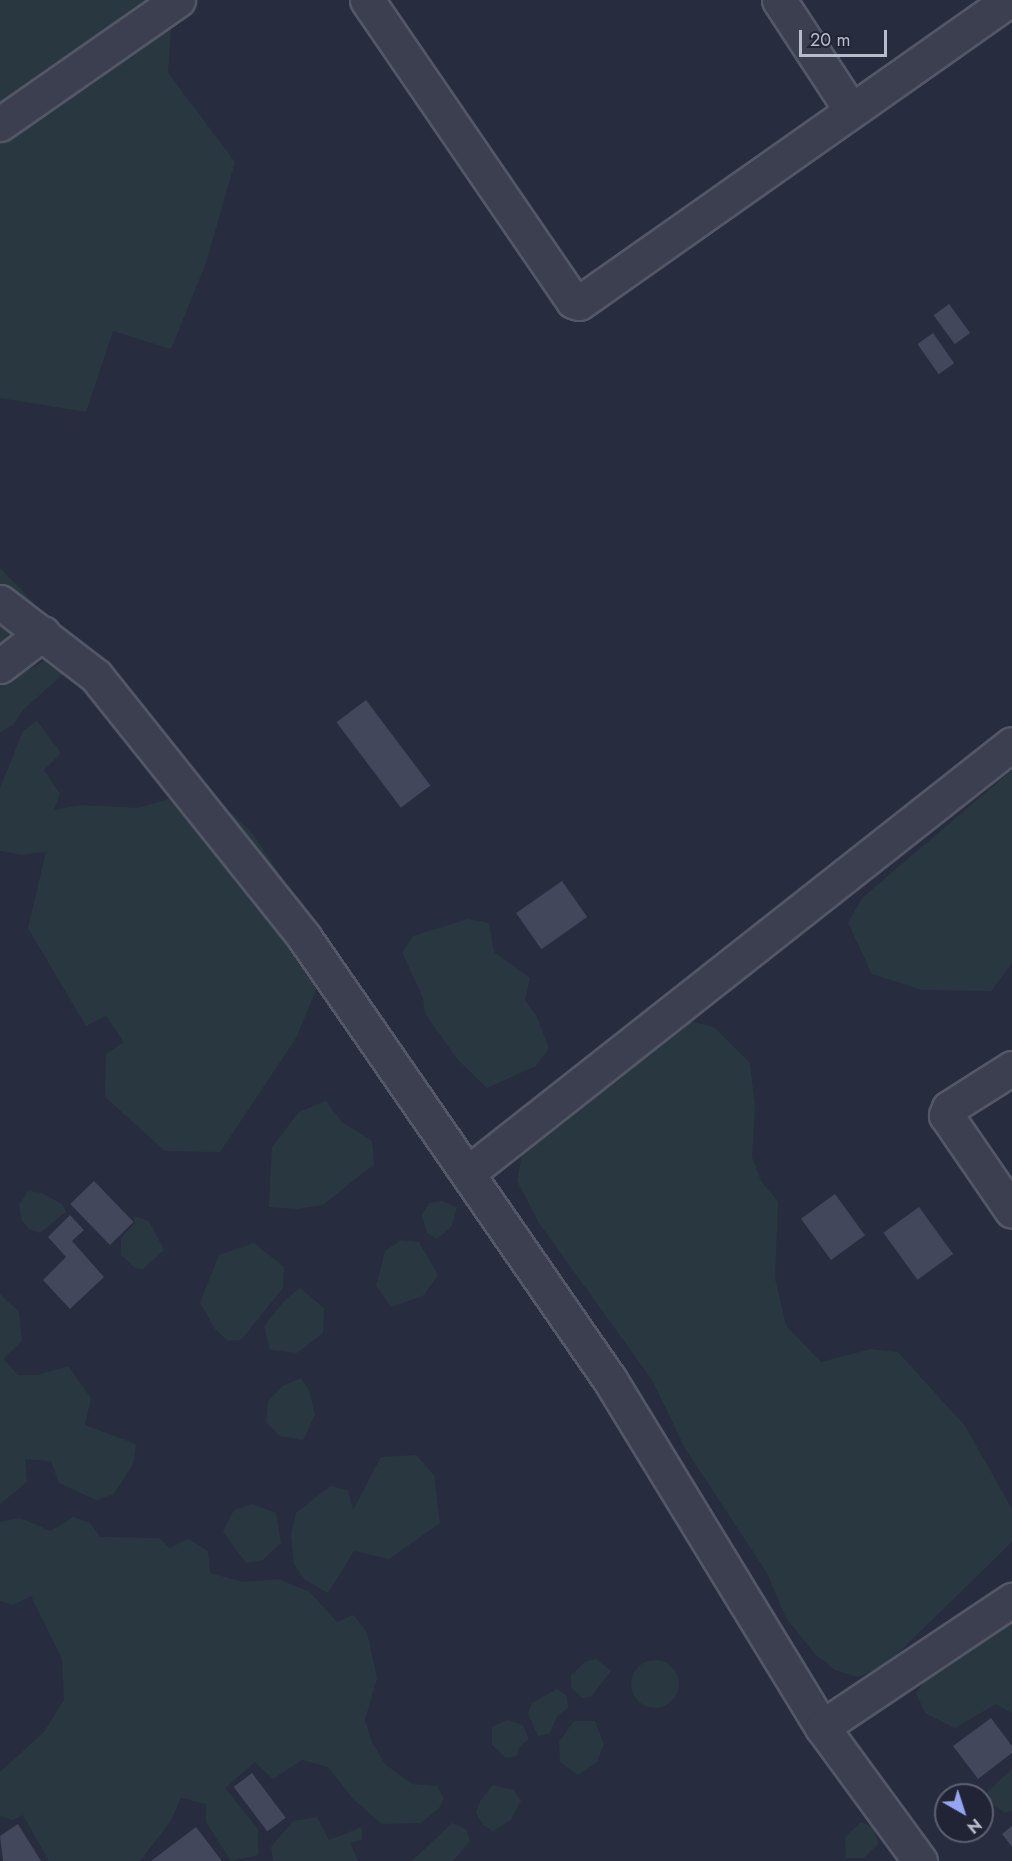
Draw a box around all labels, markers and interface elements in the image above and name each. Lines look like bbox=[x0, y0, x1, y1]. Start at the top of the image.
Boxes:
scale bar bbox=[802, 18, 890, 56]
text: 20 m bbox=[810, 27, 850, 53]
north arrow bbox=[934, 1783, 994, 1843]
text: N bbox=[962, 1813, 987, 1839]

